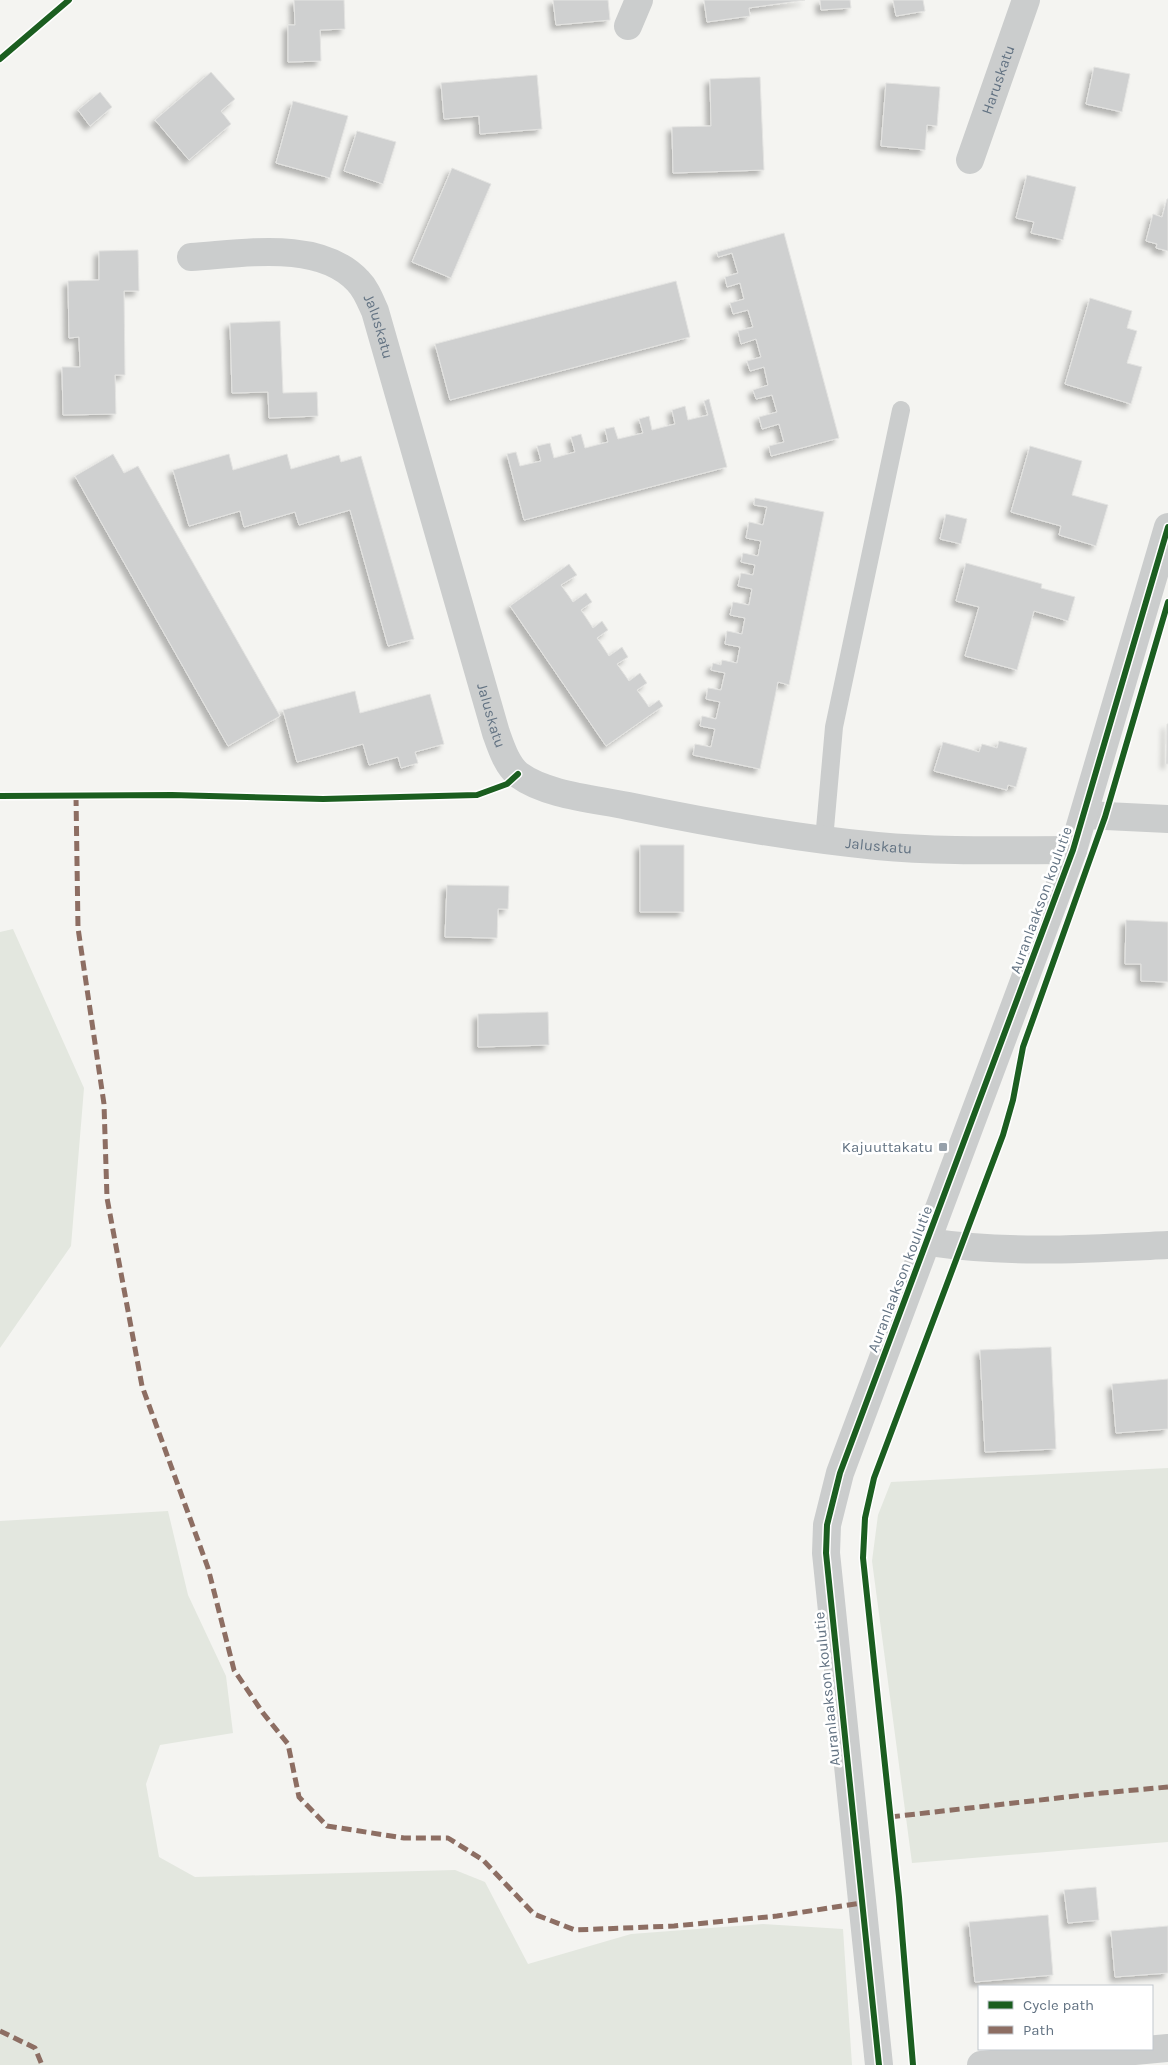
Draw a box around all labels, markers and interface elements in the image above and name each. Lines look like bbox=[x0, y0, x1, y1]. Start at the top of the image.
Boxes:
street label: Haruskatu bbox=[978, 43, 1018, 117]
street label: Jaluskatu bbox=[360, 291, 397, 361]
street label: Jaluskatu bbox=[473, 681, 510, 750]
street label: Auranlaakson koulutie bbox=[1006, 824, 1076, 976]
street label: Jaluskatu bbox=[844, 834, 913, 858]
place label: Kajuuttakatu bbox=[842, 1138, 933, 1156]
marker: Kajuuttakatu bbox=[937, 1141, 949, 1153]
street label: Auranlaakson koulutie bbox=[864, 1203, 936, 1355]
street label: Auranlaakson koulutie bbox=[810, 1611, 844, 1767]
legend bbox=[978, 1985, 1153, 2050]
text: Cycle path bbox=[1023, 1996, 1094, 2014]
text: Path bbox=[1023, 2021, 1054, 2039]

